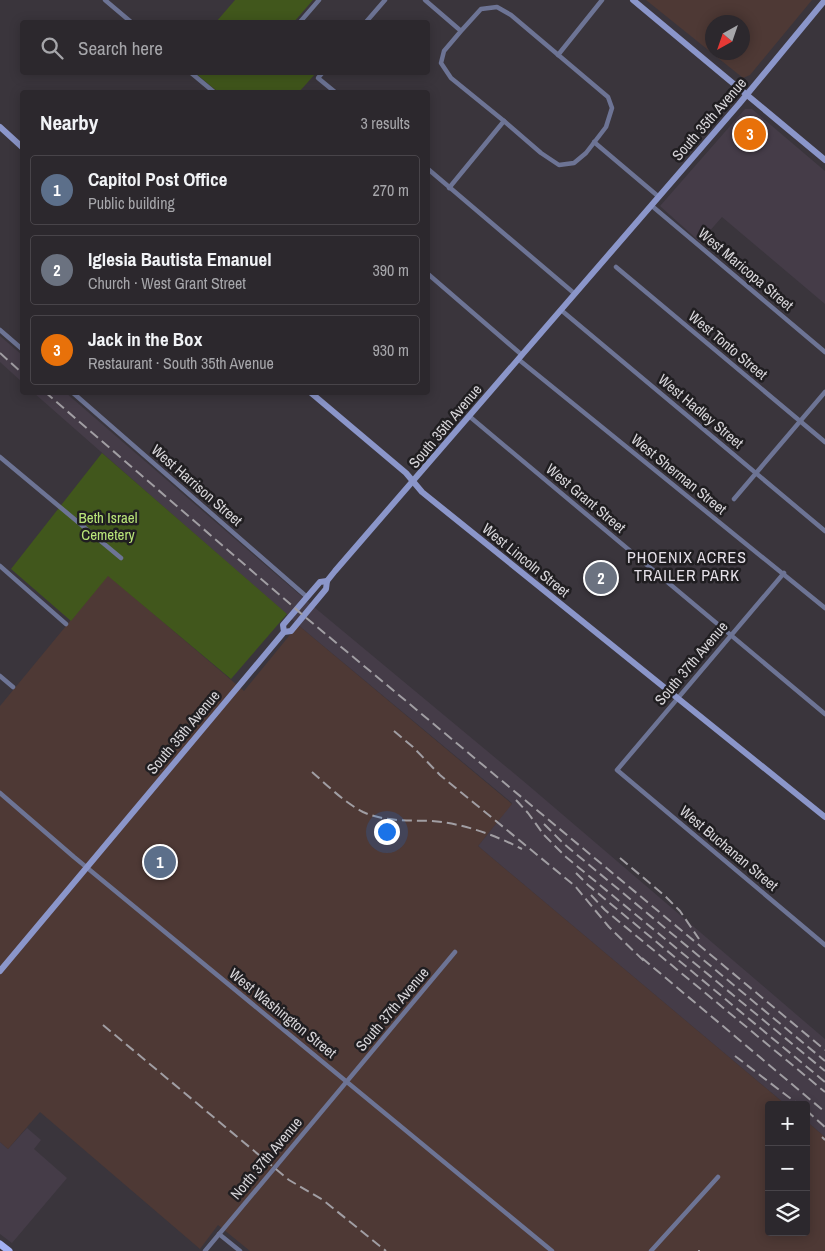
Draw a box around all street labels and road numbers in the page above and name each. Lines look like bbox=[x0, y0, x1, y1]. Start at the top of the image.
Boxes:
street label: South 35th Avenue bbox=[668, 74, 750, 164]
street label: West Maricopa Street bbox=[694, 223, 799, 316]
street label: West Tonto Street bbox=[684, 306, 772, 385]
street label: West Hadley Street bbox=[654, 369, 749, 453]
street label: South 35th Avenue bbox=[404, 379, 486, 472]
street label: West Sherman Street bbox=[627, 429, 732, 519]
street label: West Harrison Street bbox=[147, 439, 248, 531]
street label: West Grant Street bbox=[542, 458, 631, 538]
street label: West Lincoln Street bbox=[478, 518, 575, 602]
street label: South 37th Avenue bbox=[650, 616, 732, 709]
street label: South 35th Avenue bbox=[142, 685, 224, 778]
street label: West Buchanan Street bbox=[675, 800, 783, 896]
street label: South 37th Avenue bbox=[351, 962, 433, 1055]
street label: West Washington Street bbox=[225, 963, 342, 1063]
street label: North 37th Avenue bbox=[225, 1112, 307, 1204]

